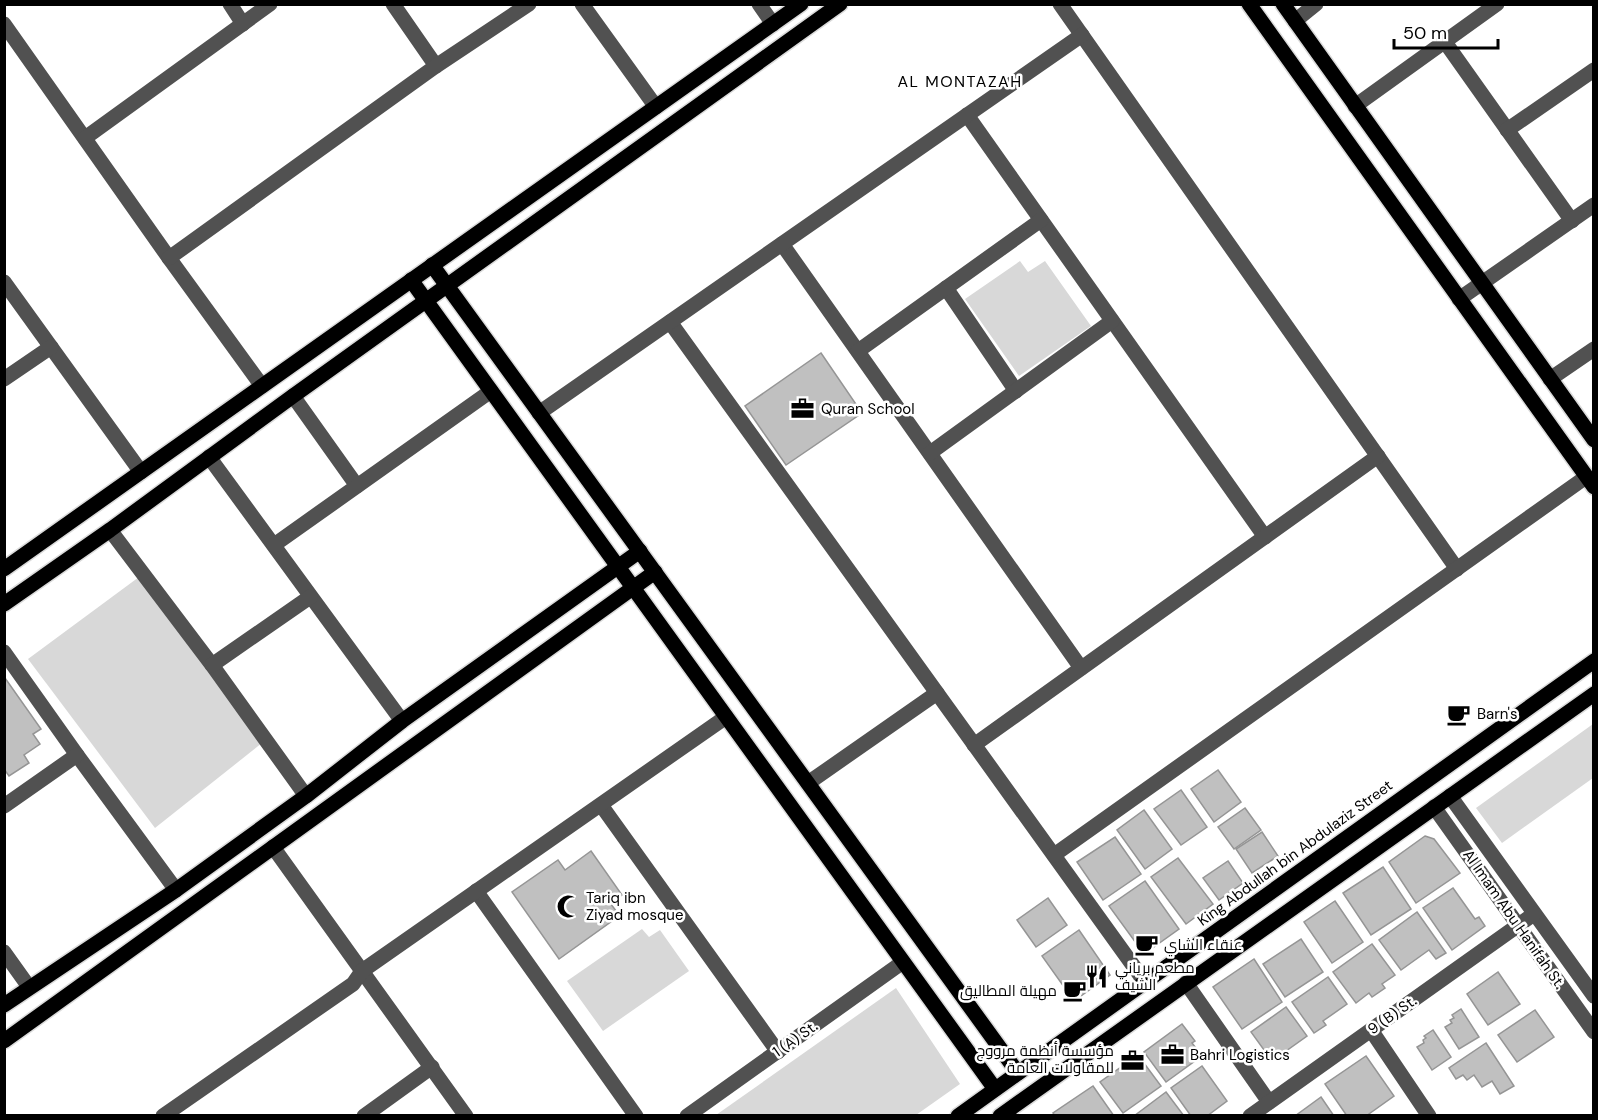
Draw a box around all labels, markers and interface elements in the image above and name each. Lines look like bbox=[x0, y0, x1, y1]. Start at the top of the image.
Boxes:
scale bar bbox=[1394, 12, 1498, 50]
text: 50 m bbox=[1403, 21, 1447, 45]
district label: AL MONTAZAH bbox=[897, 71, 1023, 92]
office icon: Quran School bbox=[790, 396, 816, 422]
place label: Quran School bbox=[821, 399, 915, 419]
cafe icon: Barn's bbox=[1446, 701, 1472, 727]
place label: Barn's bbox=[1477, 704, 1518, 724]
street label: King Abdullah bin Abdulaziz Street bbox=[1193, 775, 1397, 931]
street label: Al Imam Abu Hanifah St. bbox=[1458, 846, 1570, 992]
place label: Tariq ibn Ziyad mosque bbox=[586, 888, 683, 925]
mosque icon: Tariq ibn Ziyad mosque bbox=[555, 894, 581, 920]
cafe icon: عنقاء الشاي bbox=[1133, 932, 1159, 958]
place label: عنقاء الشاي bbox=[1164, 935, 1242, 957]
place label: مطعم برياني الشيف bbox=[1115, 958, 1195, 995]
restaurant icon: مطعم برياني الشيف bbox=[1084, 964, 1110, 990]
cafe icon: مهيلة المطاليق bbox=[1062, 978, 1088, 1004]
place label: مهيلة المطاليق bbox=[960, 981, 1057, 1001]
street label: 9 (B) St. bbox=[1364, 991, 1420, 1039]
street label: 1 (A) St. bbox=[769, 1016, 821, 1062]
place label: مؤسسة أنظمة مرووج للمقاولات العامة bbox=[976, 1041, 1114, 1078]
office icon: Bahri Logistics bbox=[1159, 1042, 1185, 1068]
place label: Bahri Logistics bbox=[1190, 1045, 1290, 1065]
office icon: مؤسسة أنظمة مرووج للمقاولات العامة bbox=[1119, 1047, 1145, 1073]

